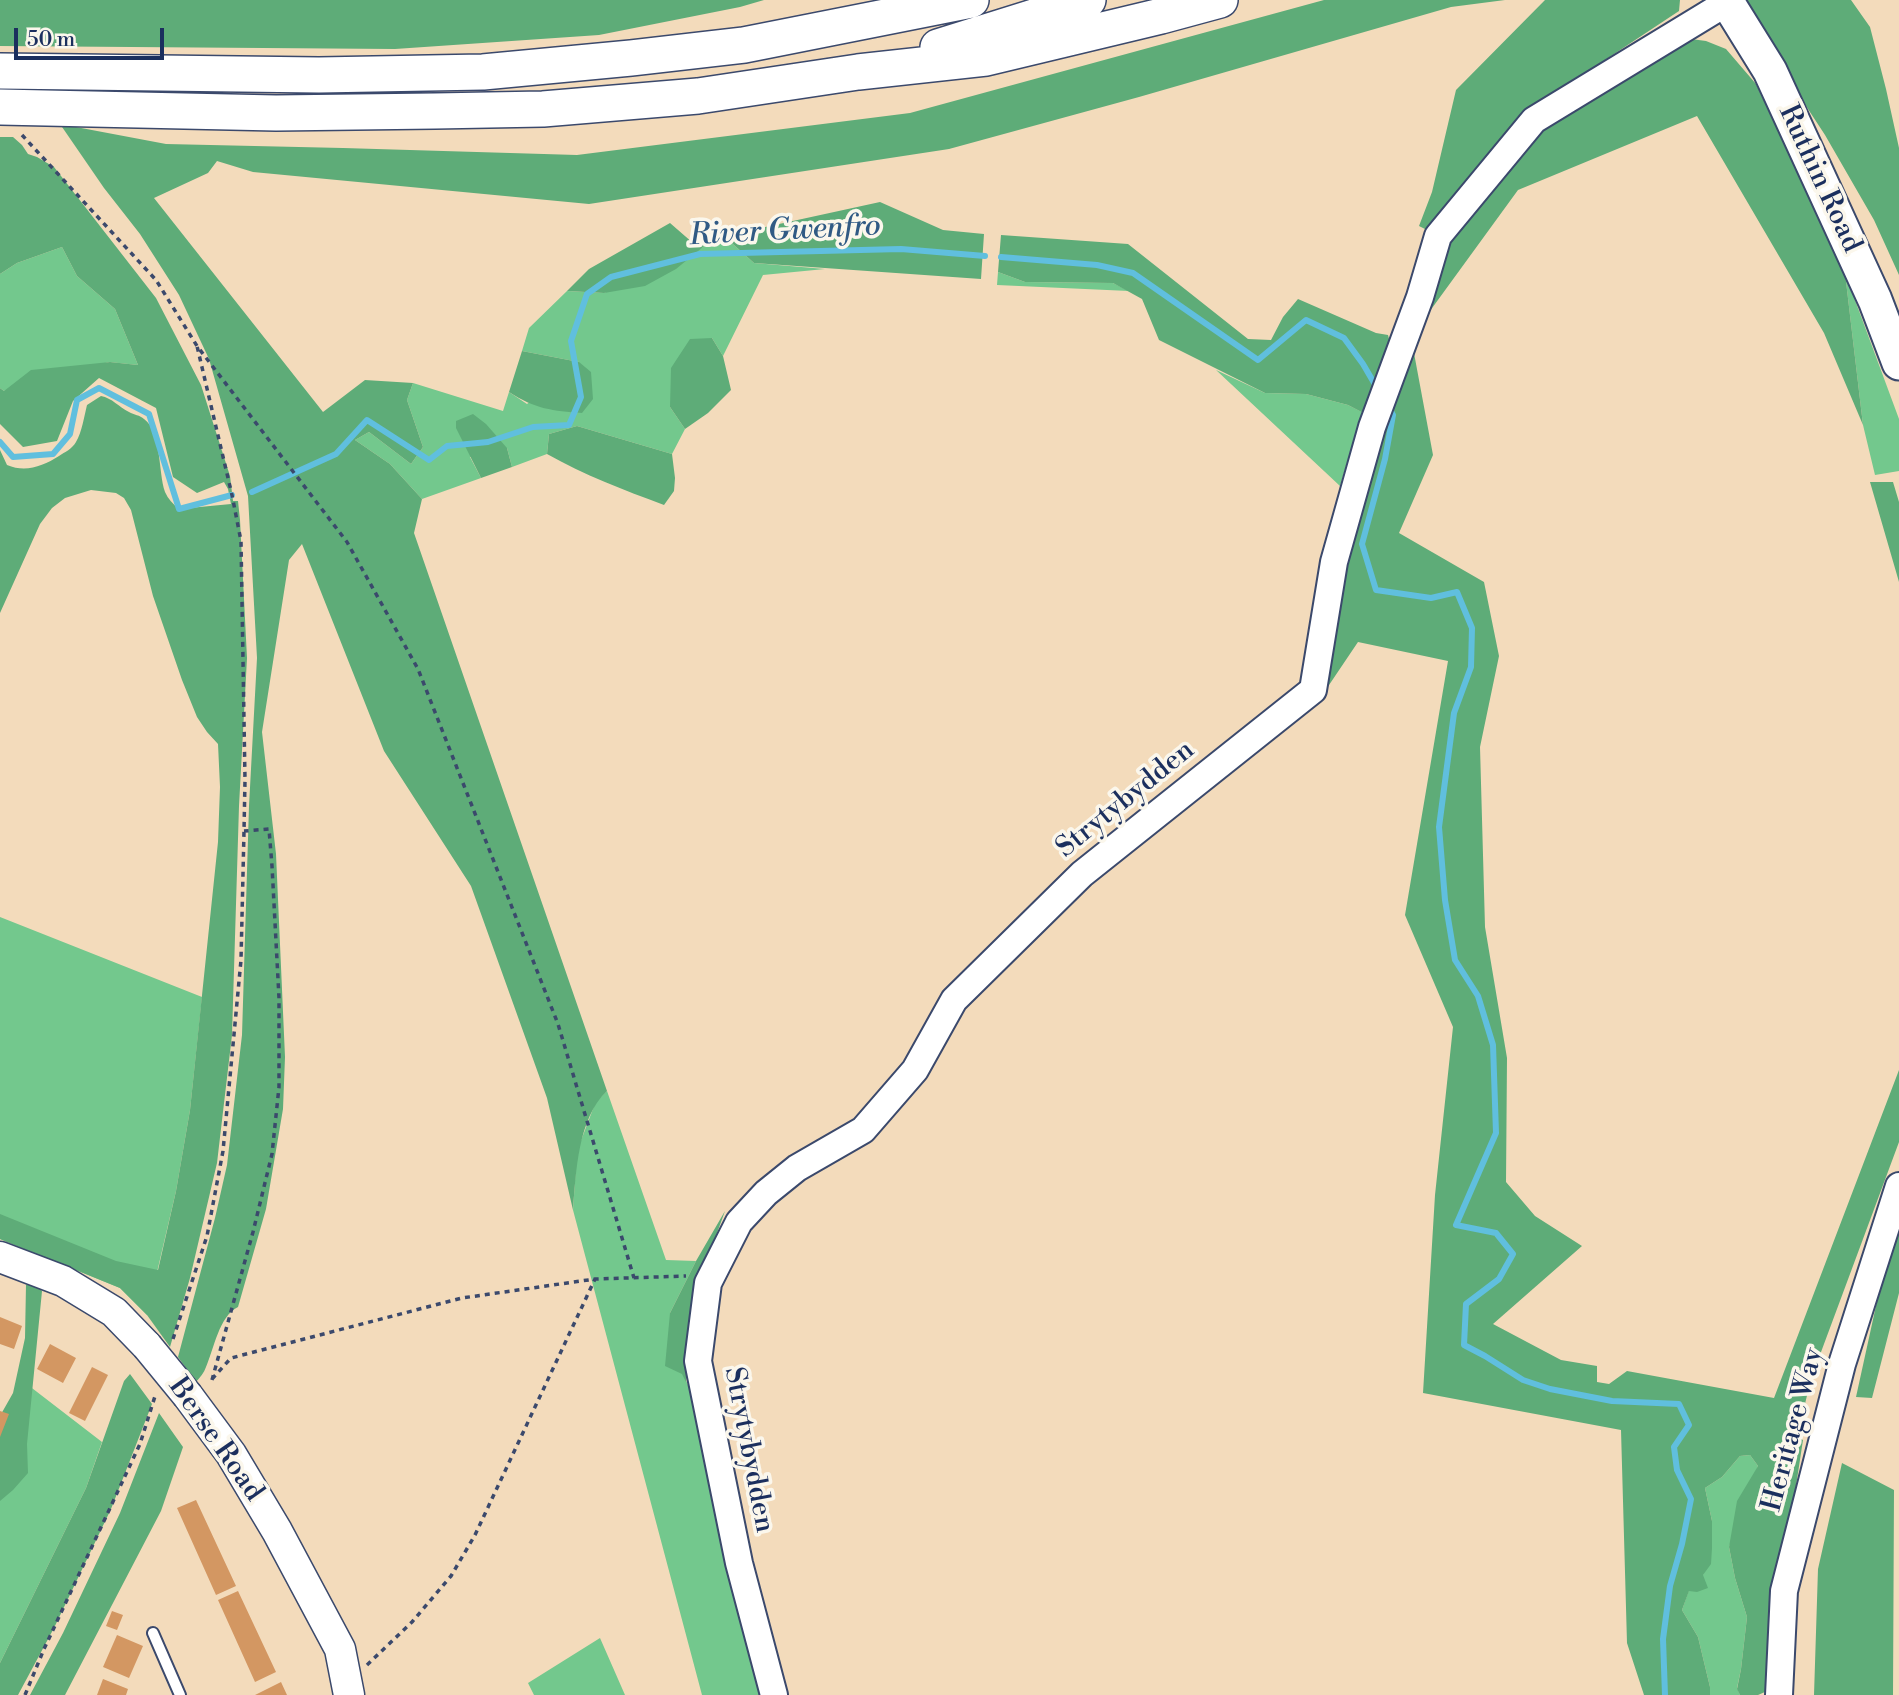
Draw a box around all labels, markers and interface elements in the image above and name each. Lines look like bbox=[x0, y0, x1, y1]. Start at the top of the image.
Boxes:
scale bar bbox=[18, 14, 168, 58]
text: 50 m bbox=[27, 27, 75, 53]
street label: Ruthin Road bbox=[1770, 100, 1868, 258]
water label: River Gwenfro bbox=[688, 209, 882, 255]
street label: Strytybydden bbox=[1050, 734, 1202, 866]
street label: Heritage Way bbox=[1756, 1345, 1832, 1515]
street label: Strytybydden bbox=[716, 1365, 780, 1535]
street label: Berse Road bbox=[160, 1372, 270, 1508]

